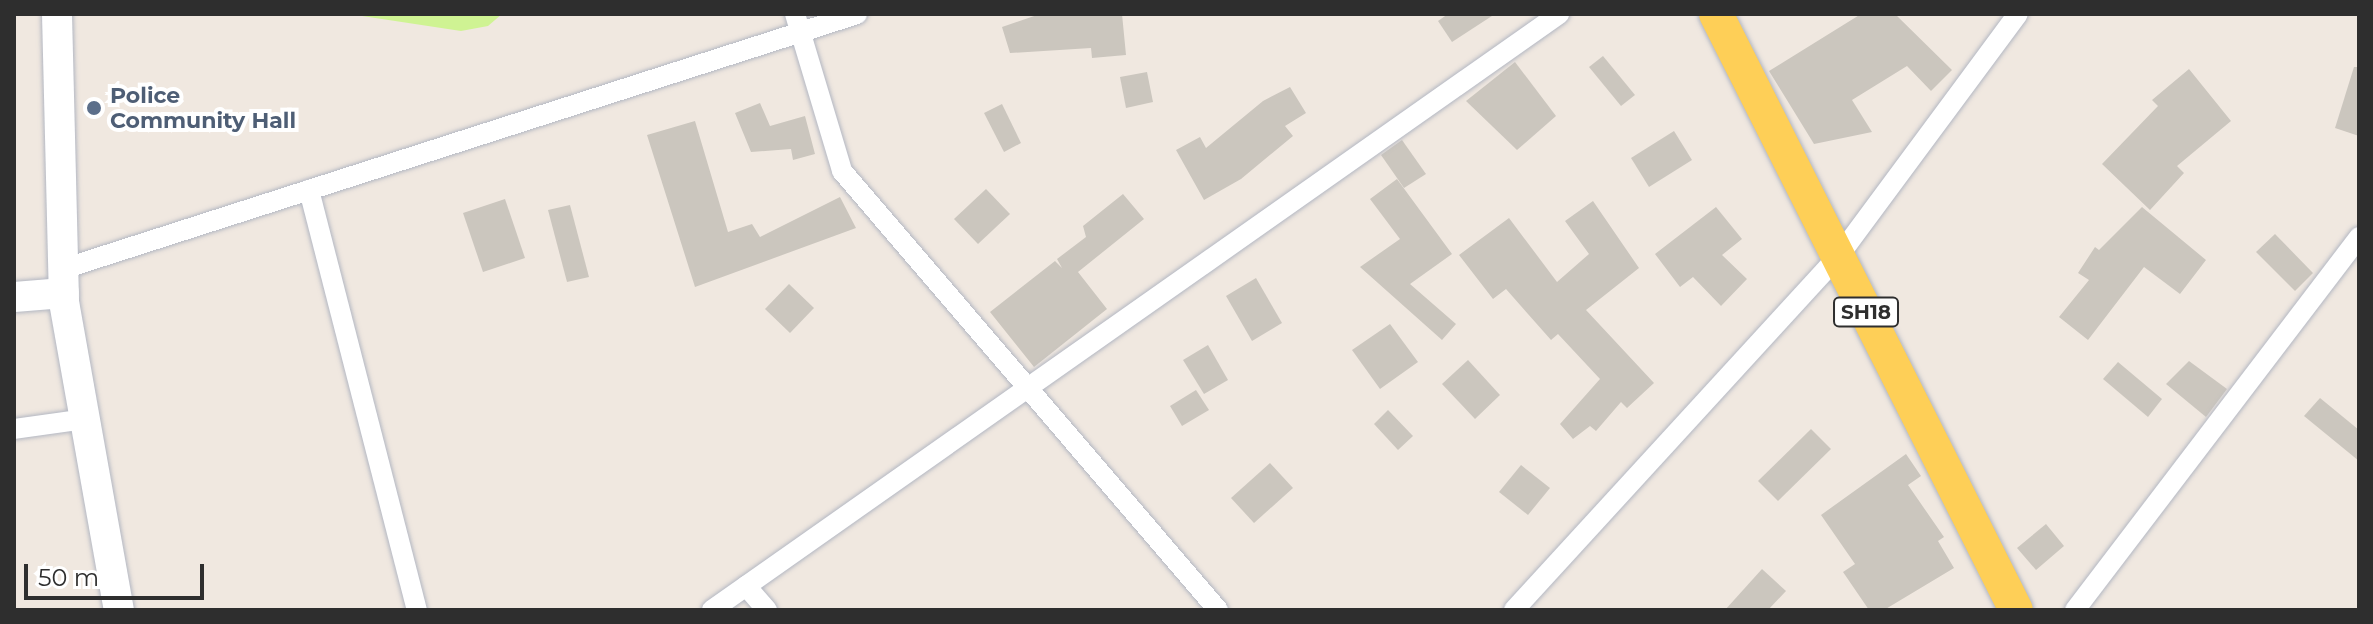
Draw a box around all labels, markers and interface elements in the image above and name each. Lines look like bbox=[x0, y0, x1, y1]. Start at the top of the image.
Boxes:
place label: Police Community Hall bbox=[110, 82, 296, 134]
marker: Police Community Hall bbox=[85, 99, 103, 117]
road number: SH18 bbox=[1832, 296, 1900, 328]
scale bar bbox=[28, 548, 208, 598]
text: 50 m bbox=[38, 563, 99, 592]

